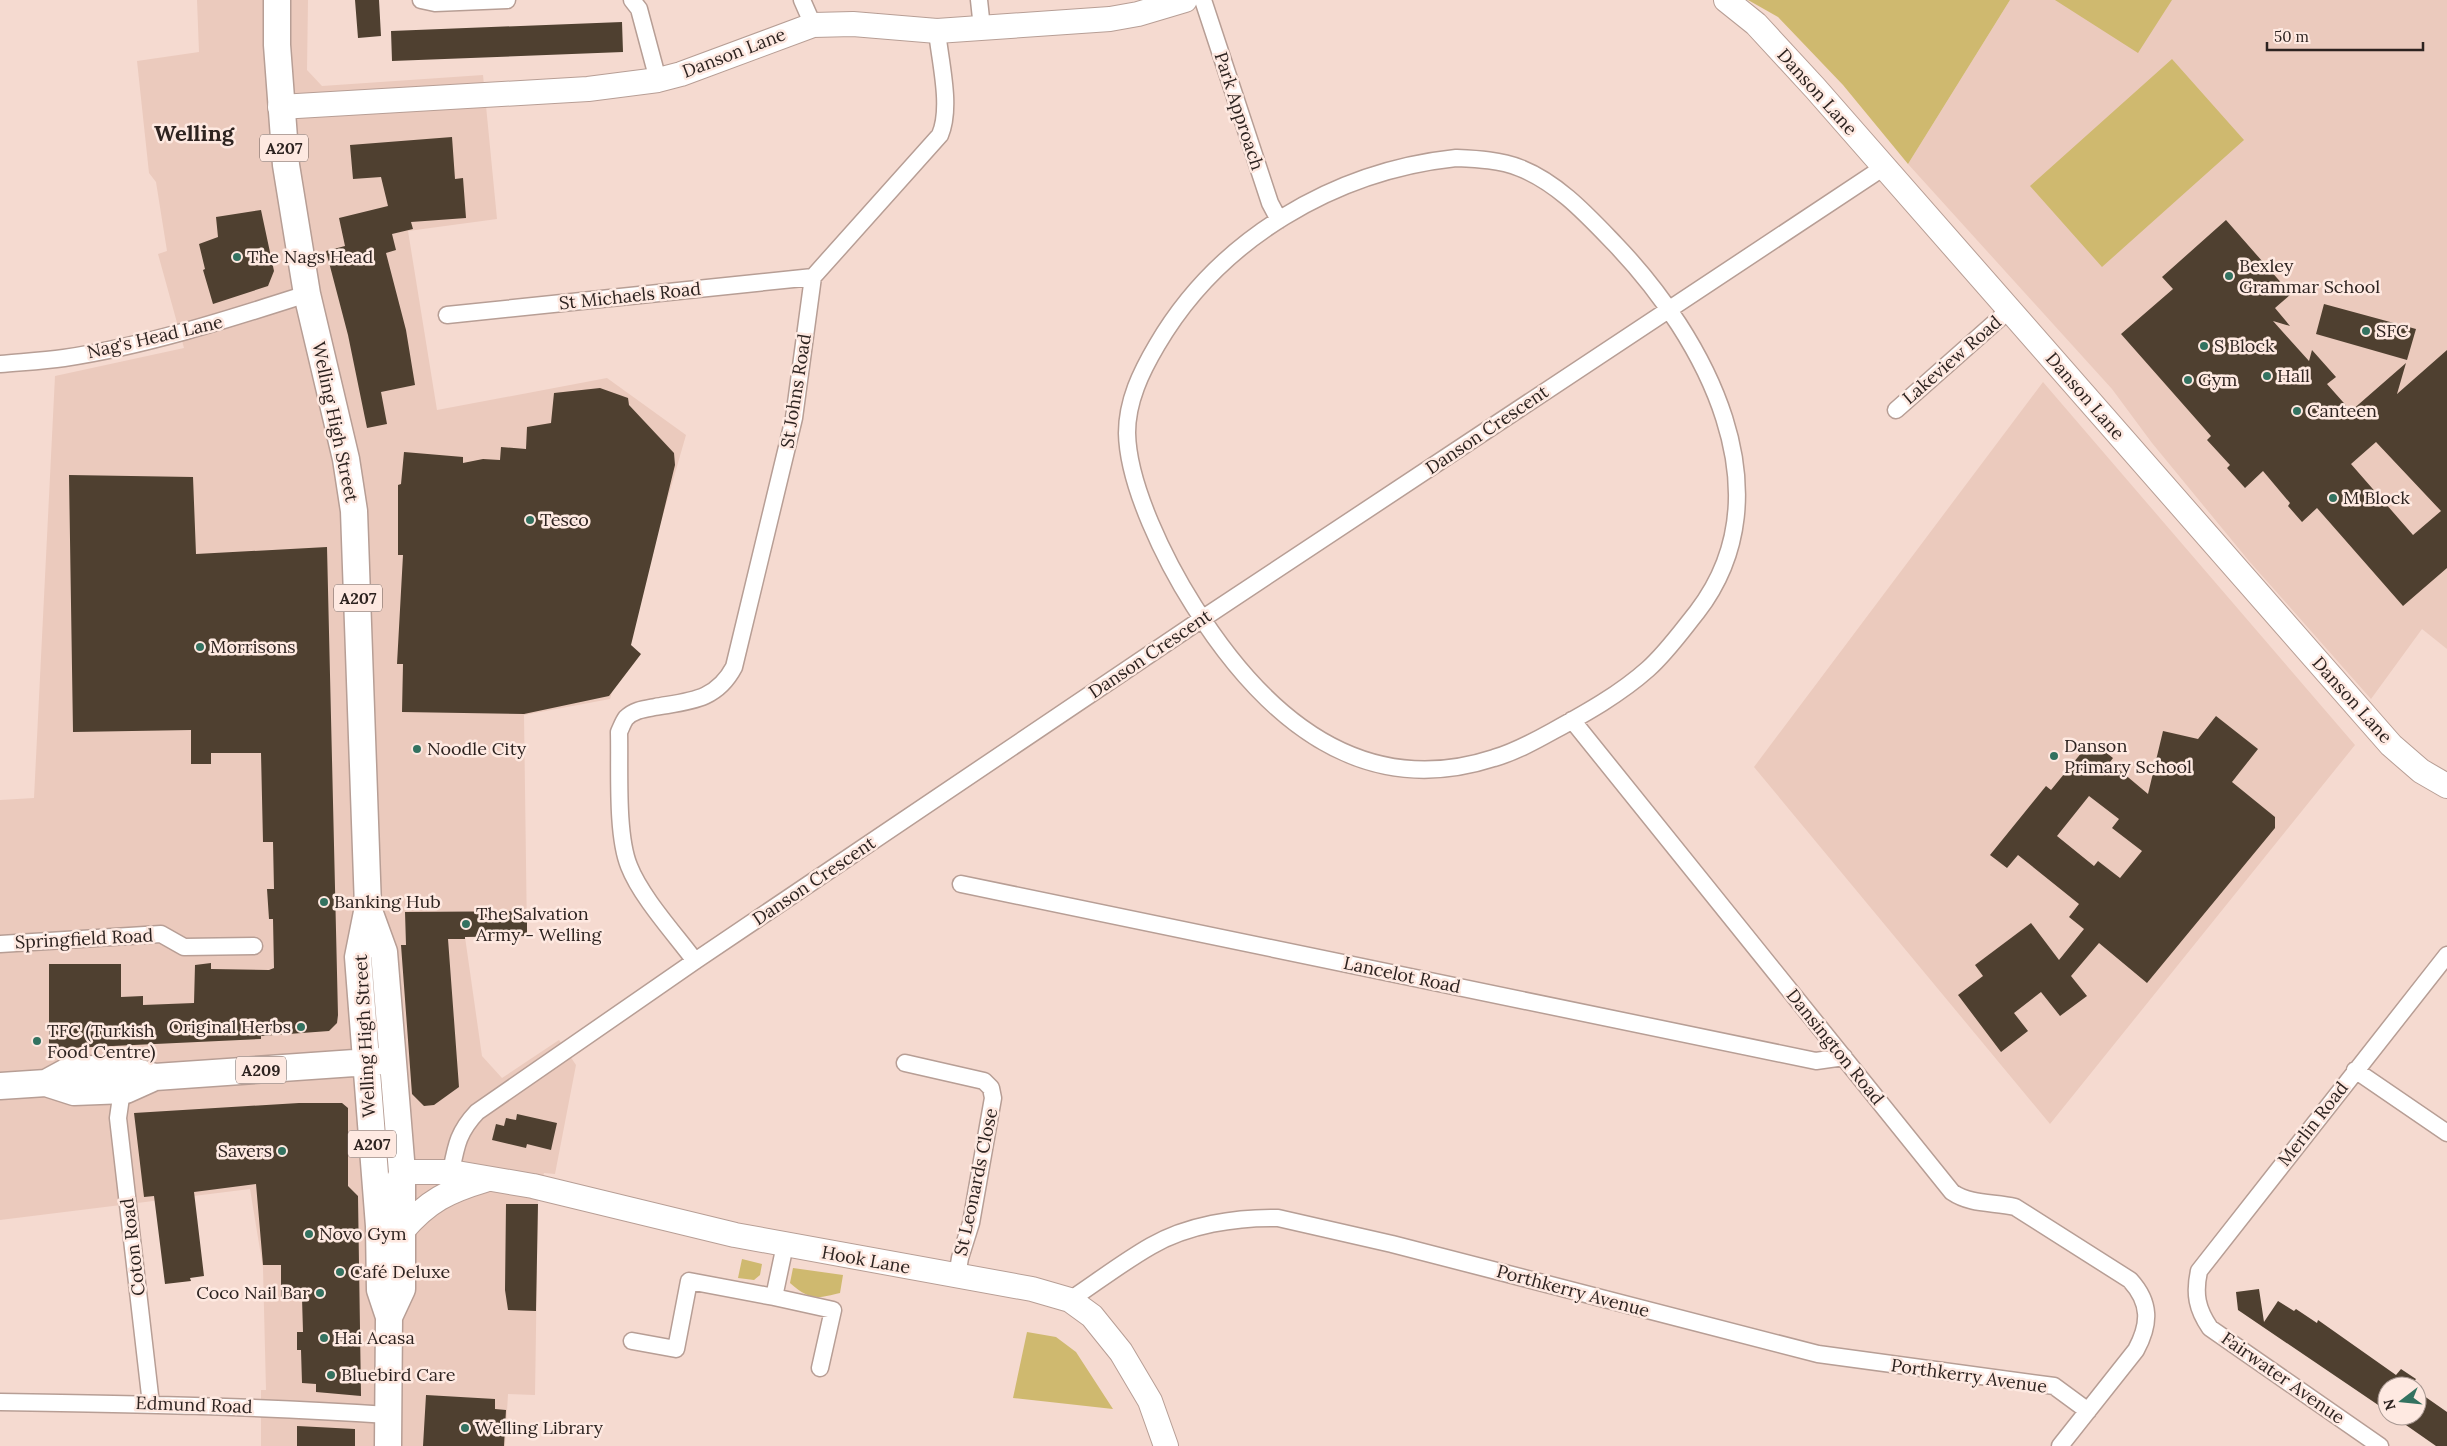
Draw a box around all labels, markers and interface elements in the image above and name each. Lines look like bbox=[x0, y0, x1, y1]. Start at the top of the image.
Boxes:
scale bar bbox=[2267, 20, 2423, 52]
street label: Danson Lane bbox=[679, 22, 789, 83]
text: 50 m bbox=[2274, 27, 2309, 46]
street label: Danson Lane bbox=[1772, 44, 1862, 140]
street label: Park Approach bbox=[1210, 49, 1269, 173]
district label: Welling bbox=[154, 119, 235, 147]
road number: A207 bbox=[260, 134, 308, 162]
place label: The Nags Head bbox=[247, 245, 373, 268]
marker: The Nags Head bbox=[231, 251, 243, 263]
place label: Bexley Grammar School bbox=[2239, 254, 2380, 298]
marker: Bexley Grammar School bbox=[2223, 270, 2235, 282]
street label: St Michaels Road bbox=[558, 277, 702, 314]
street label: Nag's Head Lane bbox=[85, 310, 225, 363]
street label: Lakeview Road bbox=[1897, 310, 2006, 409]
place label: SFC bbox=[2376, 319, 2409, 342]
marker: SFC bbox=[2360, 325, 2372, 337]
street label: St Johns Road bbox=[775, 332, 816, 450]
place label: S Block bbox=[2214, 334, 2275, 357]
street label: Welling High Street bbox=[307, 340, 364, 504]
marker: S Block bbox=[2198, 340, 2210, 352]
street label: Danson Lane bbox=[2041, 347, 2130, 444]
place label: Hall bbox=[2277, 364, 2310, 387]
place label: Gym bbox=[2198, 368, 2237, 391]
marker: Hall bbox=[2261, 370, 2273, 382]
marker: Gym bbox=[2182, 374, 2194, 386]
street label: Danson Crescent bbox=[1421, 380, 1553, 479]
place label: Canteen bbox=[2307, 399, 2377, 422]
marker: Canteen bbox=[2291, 405, 2303, 417]
place label: M Block bbox=[2343, 486, 2410, 509]
marker: M Block bbox=[2327, 492, 2339, 504]
place label: Tesco bbox=[540, 508, 589, 531]
marker: Tesco bbox=[524, 514, 536, 526]
road number: A207 bbox=[334, 584, 382, 612]
street label: Danson Crescent bbox=[1084, 604, 1216, 703]
place label: Morrisons bbox=[210, 635, 296, 658]
marker: Morrisons bbox=[194, 641, 206, 653]
street label: Danson Lane bbox=[2307, 652, 2397, 748]
place label: Danson Primary School bbox=[2064, 734, 2192, 778]
place label: Noodle City bbox=[427, 737, 527, 760]
marker: Noodle City bbox=[411, 743, 423, 755]
marker: Danson Primary School bbox=[2048, 750, 2060, 762]
street label: Danson Crescent bbox=[748, 831, 880, 930]
place label: Banking Hub bbox=[334, 890, 441, 913]
marker: Banking Hub bbox=[318, 896, 330, 908]
place label: The Salvation Army - Welling bbox=[475, 902, 603, 946]
marker: The Salvation Army - Welling bbox=[460, 918, 472, 930]
street label: Springfield Road bbox=[14, 923, 154, 954]
street label: Lancelot Road bbox=[1341, 951, 1463, 998]
street label: Welling High Street bbox=[349, 954, 380, 1118]
street label: Dansington Road bbox=[1782, 984, 1889, 1110]
place label: Original Herbs bbox=[169, 1015, 291, 1038]
place label: TFC (Turkish Food Centre) bbox=[47, 1019, 156, 1063]
marker: Original Herbs bbox=[295, 1021, 307, 1033]
marker: TFC (Turkish Food Centre) bbox=[31, 1035, 43, 1047]
road number: A209 bbox=[236, 1056, 286, 1084]
street label: Merlin Road bbox=[2272, 1077, 2353, 1171]
street label: St Leonards Close bbox=[949, 1106, 1002, 1258]
road number: A207 bbox=[348, 1130, 396, 1158]
place label: Savers bbox=[218, 1139, 272, 1162]
marker: Savers bbox=[276, 1145, 288, 1157]
street label: Coton Road bbox=[115, 1197, 150, 1297]
place label: Novo Gym bbox=[319, 1222, 407, 1245]
marker: Novo Gym bbox=[303, 1228, 315, 1240]
street label: Hook Lane bbox=[820, 1240, 913, 1279]
street label: Porthkerry Avenue bbox=[1494, 1259, 1652, 1322]
place label: Café Deluxe bbox=[350, 1260, 451, 1283]
marker: Café Deluxe bbox=[334, 1266, 346, 1278]
place label: Coco Nail Bar bbox=[196, 1281, 310, 1304]
marker: Coco Nail Bar bbox=[314, 1287, 326, 1299]
place label: Hai Acasa bbox=[334, 1326, 415, 1349]
street label: Fairwater Avenue bbox=[2217, 1327, 2350, 1429]
marker: Hai Acasa bbox=[318, 1332, 330, 1344]
street label: Porthkerry Avenue bbox=[1890, 1353, 2049, 1398]
place label: Bluebird Care bbox=[341, 1363, 456, 1386]
marker: Bluebird Care bbox=[325, 1369, 337, 1381]
north arrow bbox=[2377, 1376, 2427, 1426]
street label: Edmund Road bbox=[135, 1391, 253, 1418]
text: N bbox=[2379, 1397, 2400, 1412]
place label: Welling Library bbox=[475, 1416, 603, 1439]
marker: Welling Library bbox=[459, 1422, 471, 1434]

